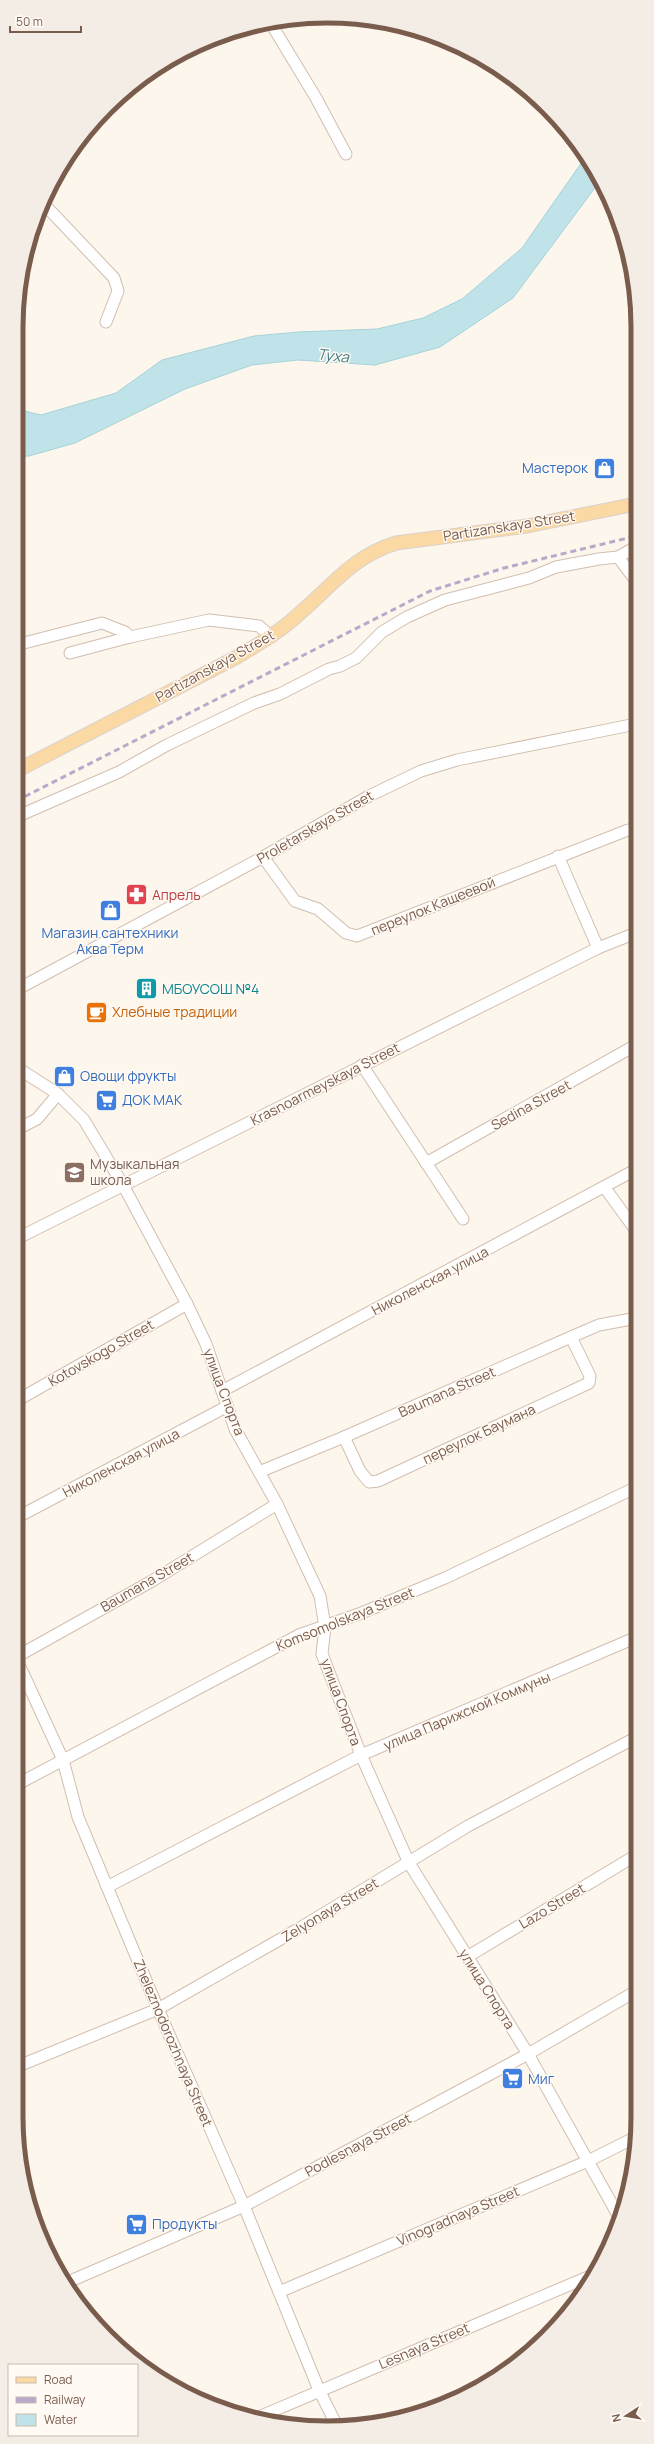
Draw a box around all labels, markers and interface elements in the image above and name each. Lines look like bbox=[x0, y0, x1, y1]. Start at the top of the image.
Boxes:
scale bar bbox=[10, 8, 81, 34]
text: 50 m bbox=[16, 13, 43, 30]
water label: Туха bbox=[316, 343, 351, 368]
shop icon: Мастерок bbox=[591, 455, 617, 481]
place label: Мастерок bbox=[522, 458, 589, 477]
street label: Partizanskaya Street bbox=[442, 506, 577, 545]
street label: Partizanskaya Street bbox=[152, 625, 278, 706]
street label: Proletarskaya Street bbox=[253, 785, 377, 868]
street label: переулок Кащеевой bbox=[368, 872, 498, 939]
pharmacy icon: Апрель bbox=[123, 882, 149, 908]
place label: Апрель bbox=[152, 885, 201, 904]
shop icon: Магазин сантехники Аква Терм bbox=[97, 898, 123, 924]
place label: Магазин сантехники Аква Терм bbox=[42, 923, 178, 958]
building icon: МБОУСОШ №4 bbox=[133, 976, 159, 1002]
place label: МБОУСОШ №4 bbox=[162, 979, 259, 998]
cafe icon: Хлебные традиции bbox=[84, 999, 110, 1025]
place label: Хлебные традиции bbox=[112, 1002, 237, 1021]
street label: Krasnoarmeyskaya Street bbox=[247, 1037, 403, 1130]
shop icon: Овощи фрукты bbox=[51, 1063, 77, 1089]
place label: Овощи фрукты bbox=[80, 1066, 176, 1085]
street label: Sedina Street bbox=[487, 1075, 574, 1134]
supermarket icon: ДОК МАК bbox=[93, 1087, 119, 1113]
place label: ДОК МАК bbox=[122, 1090, 183, 1109]
place label: Музыкальная школа bbox=[90, 1154, 179, 1189]
school or university icon: Музыкальная школа bbox=[61, 1159, 87, 1185]
street label: Николенская улица bbox=[368, 1242, 491, 1319]
street label: Kotovskogo Street bbox=[44, 1314, 157, 1391]
street label: улица Спорта bbox=[199, 1346, 250, 1438]
street label: Baumana Street bbox=[395, 1361, 499, 1421]
street label: переулок Баумана bbox=[419, 1399, 538, 1468]
street label: Николенская улица bbox=[59, 1424, 182, 1501]
street label: Baumana Street bbox=[97, 1547, 197, 1616]
street label: Komsomolskaya Street bbox=[273, 1582, 417, 1655]
street label: улица Спорта bbox=[317, 1656, 366, 1748]
street label: улица Парижской Коммуны bbox=[380, 1667, 553, 1754]
street label: Zelyonaya Street bbox=[278, 1873, 382, 1946]
street label: Lazo Street bbox=[515, 1878, 589, 1933]
street label: улица Спорта bbox=[455, 1945, 520, 2033]
street label: Zheleznodorozhnaya Street bbox=[130, 1956, 218, 2130]
supermarket icon: Миг bbox=[500, 2066, 526, 2092]
place label: Миг bbox=[528, 2069, 555, 2088]
street label: Podlesnaya Street bbox=[301, 2108, 415, 2181]
street label: Vinogradnaya Street bbox=[394, 2181, 522, 2250]
supermarket icon: Продукты bbox=[123, 2211, 149, 2237]
place label: Продукты bbox=[152, 2214, 217, 2233]
street label: Lesnaya Street bbox=[375, 2318, 473, 2373]
legend bbox=[8, 2364, 138, 2436]
text: Road bbox=[44, 2371, 72, 2388]
text: Railway bbox=[44, 2391, 86, 2408]
north arrow bbox=[606, 2396, 646, 2436]
text: Water bbox=[44, 2411, 78, 2428]
text: N bbox=[608, 2413, 624, 2424]

